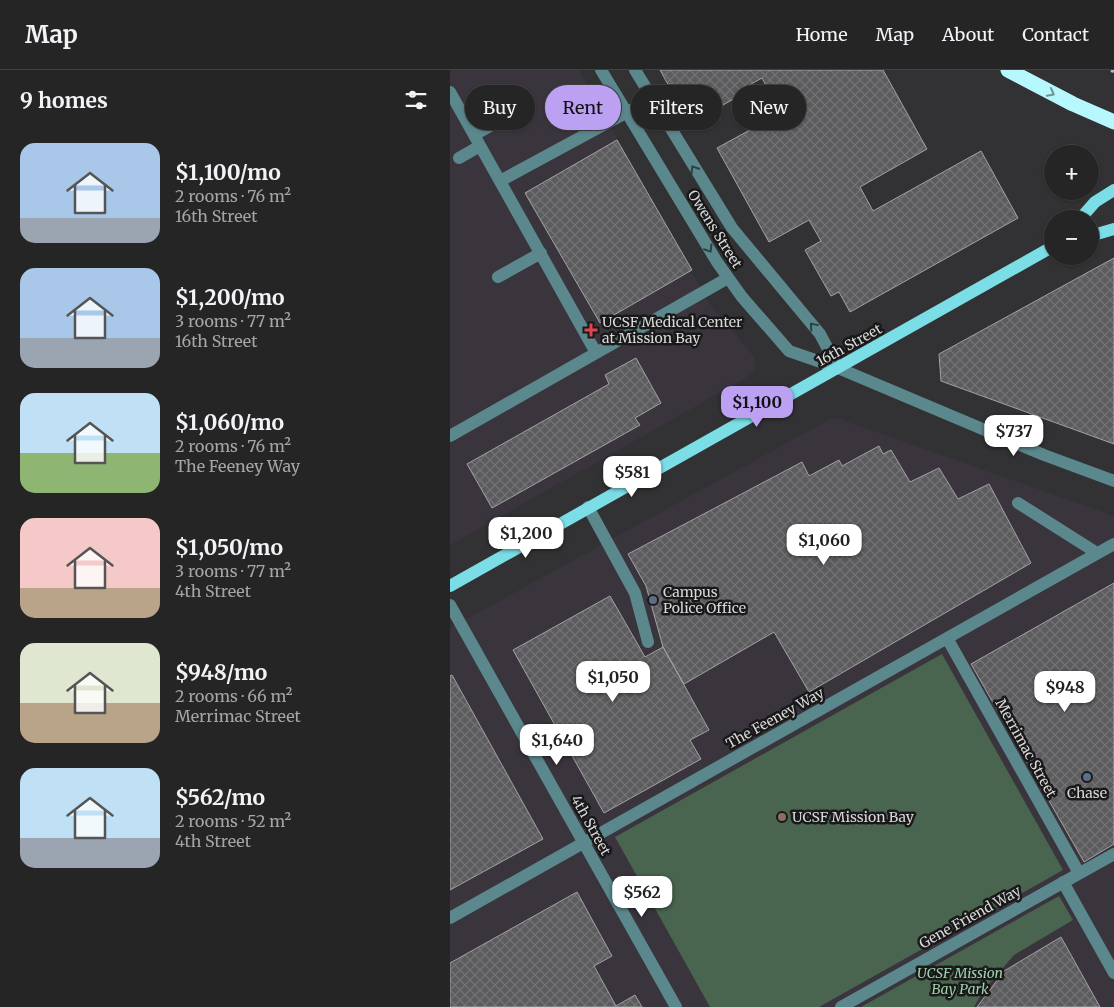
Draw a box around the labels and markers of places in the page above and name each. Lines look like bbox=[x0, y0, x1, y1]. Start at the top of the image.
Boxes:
place label: UCSF Medical Center at Mission Bay bbox=[602, 313, 742, 347]
marker: UCSF Medical Center at Mission Bay bbox=[584, 323, 598, 337]
pin: $1,100 bbox=[716, 386, 798, 428]
pin: $737 bbox=[984, 414, 1044, 457]
pin: $581 bbox=[602, 456, 662, 498]
pin: $1,200 bbox=[485, 516, 567, 559]
pin: $1,060 bbox=[783, 524, 865, 566]
place label: Campus Police Office bbox=[663, 583, 746, 617]
marker: Campus Police Office bbox=[647, 594, 659, 606]
pin: $1,050 bbox=[572, 660, 654, 703]
pin: $948 bbox=[1035, 670, 1095, 713]
pin: $1,640 bbox=[516, 724, 598, 766]
marker: Chase bbox=[1081, 771, 1093, 783]
place label: Chase bbox=[1067, 784, 1107, 802]
place label: UCSF Mission Bay bbox=[792, 808, 915, 826]
marker: UCSF Mission Bay bbox=[776, 811, 788, 823]
pin: $562 bbox=[612, 876, 672, 918]

